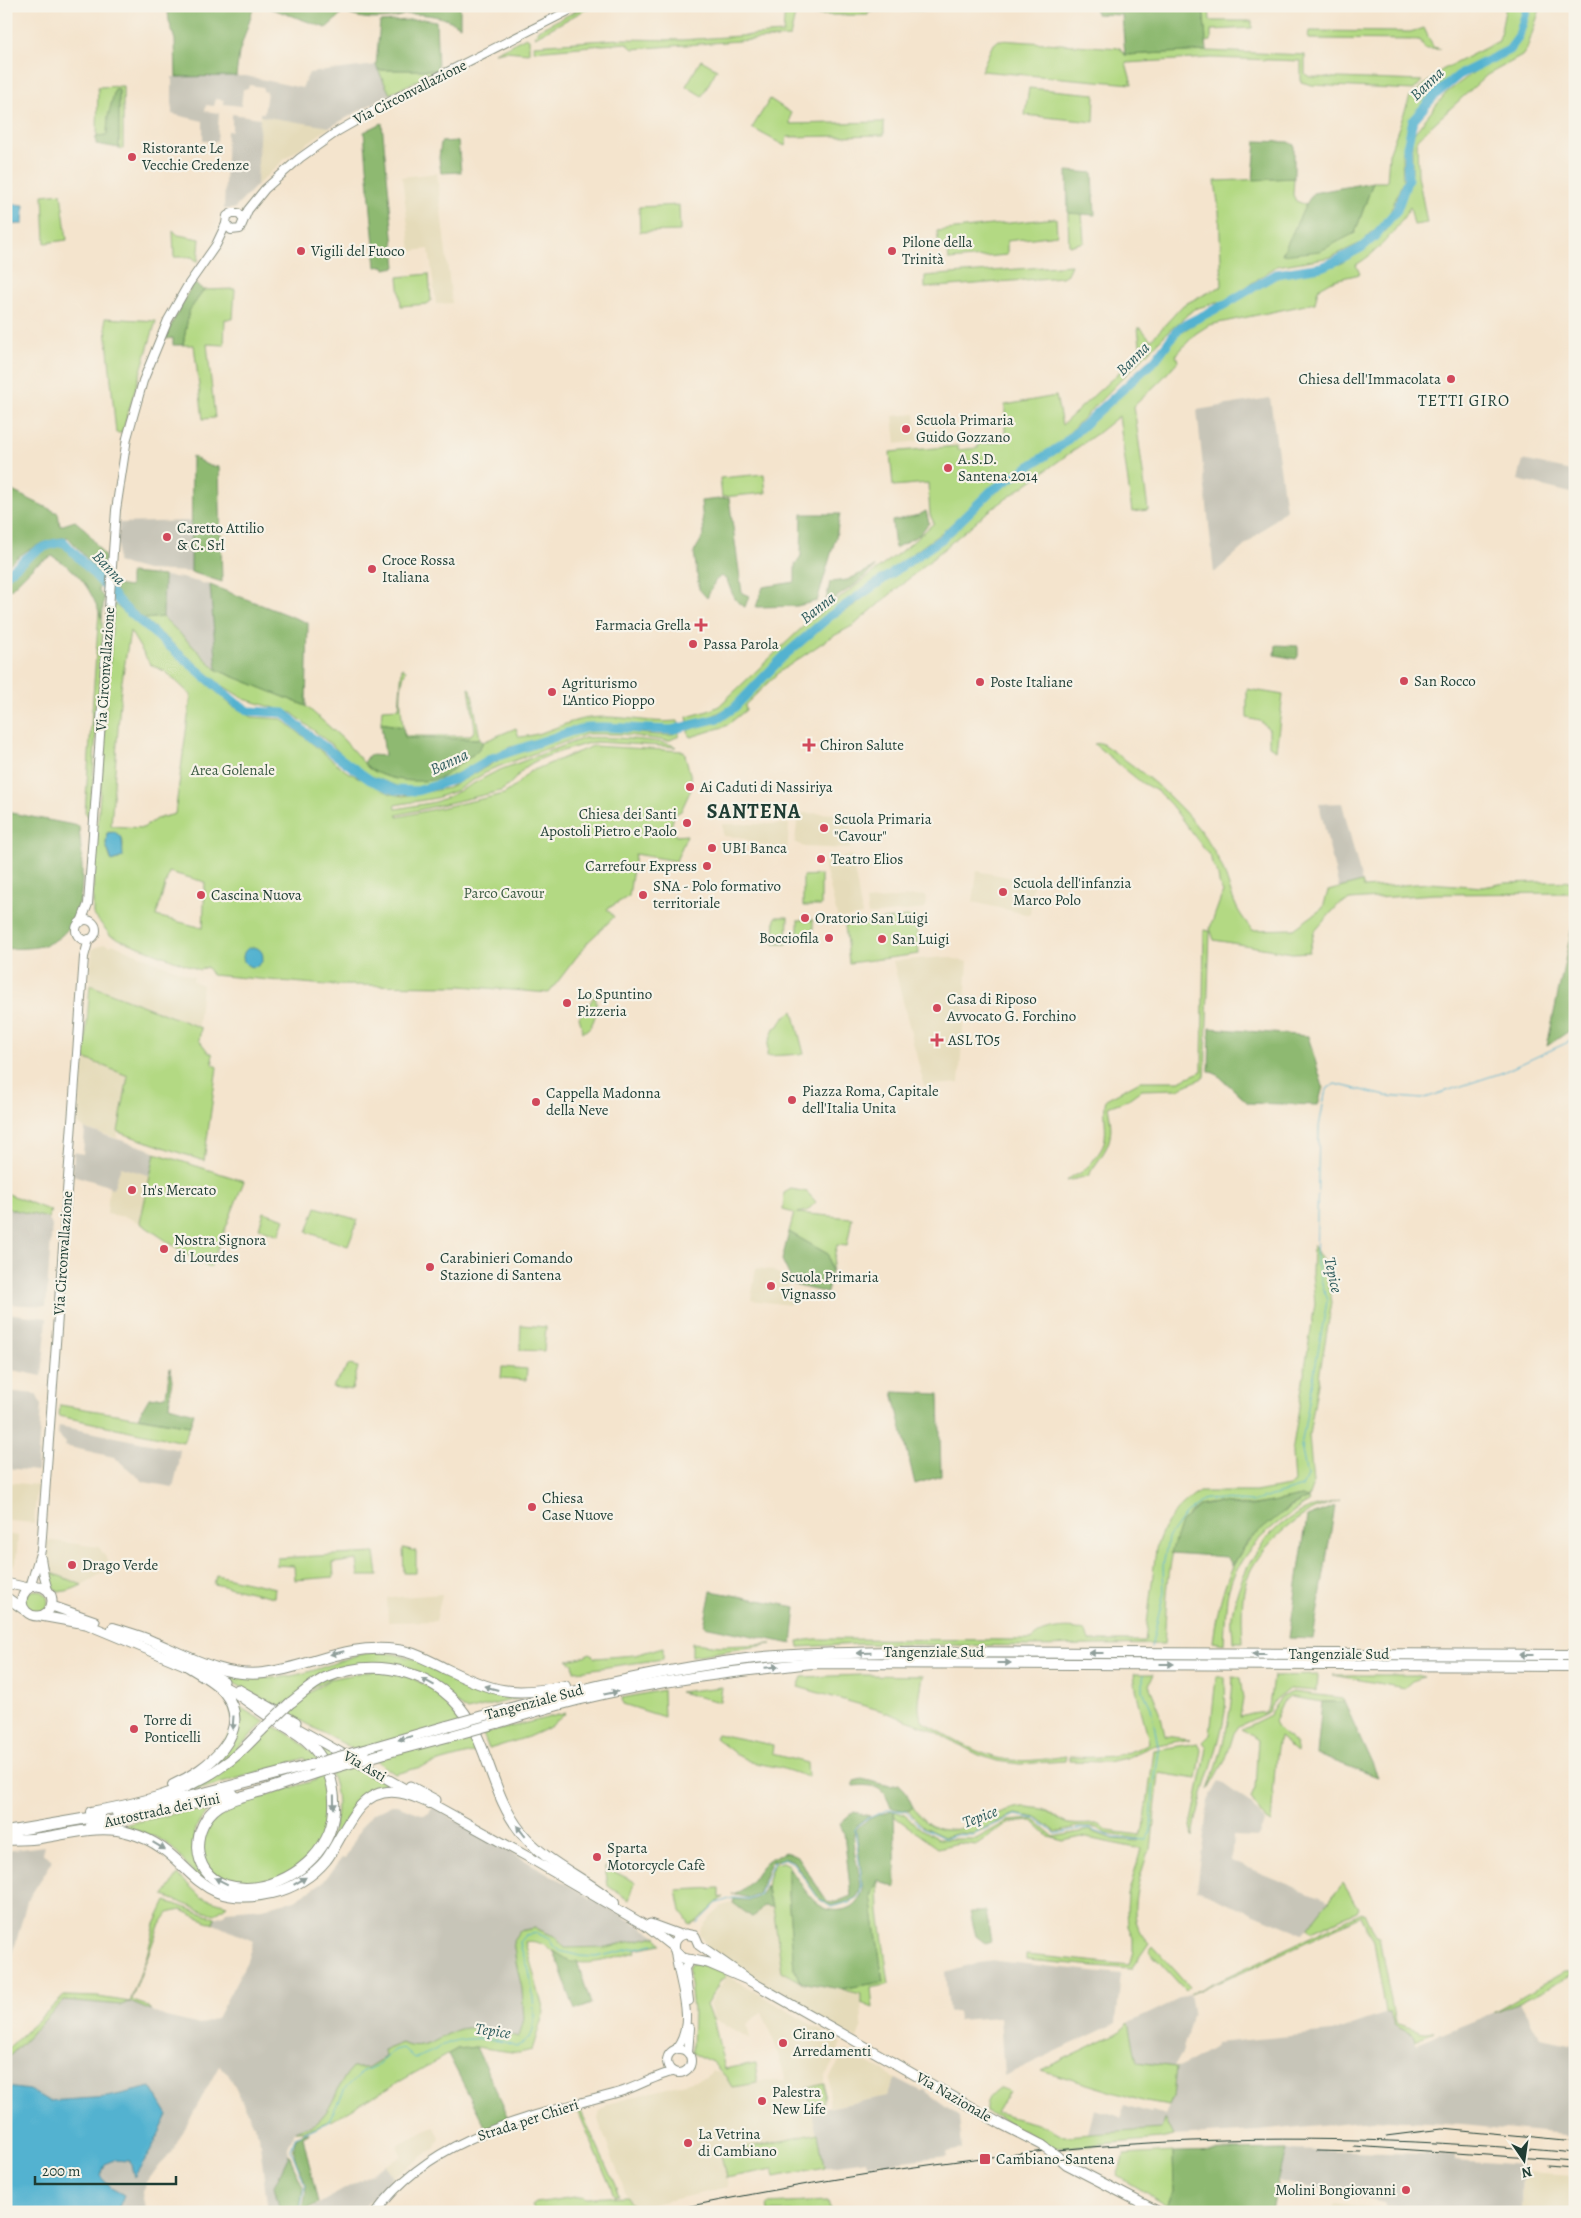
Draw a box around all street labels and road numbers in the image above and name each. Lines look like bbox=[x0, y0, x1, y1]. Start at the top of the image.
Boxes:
street label: Via Circonvallazione bbox=[349, 55, 470, 130]
street label: Via Circonvallazione bbox=[91, 606, 119, 733]
street label: Via Circonvallazione bbox=[49, 1190, 77, 1317]
street label: Tangenziale Sud bbox=[884, 1642, 985, 1662]
street label: Tangenziale Sud bbox=[1289, 1644, 1390, 1664]
street label: Tangenziale Sud bbox=[483, 1679, 586, 1725]
street label: Via Asti bbox=[339, 1745, 390, 1786]
street label: Autostrada dei Vini bbox=[101, 1788, 222, 1832]
street label: Via Nazionale bbox=[912, 2067, 996, 2127]
street label: Strada per Chieri bbox=[475, 2094, 581, 2146]

